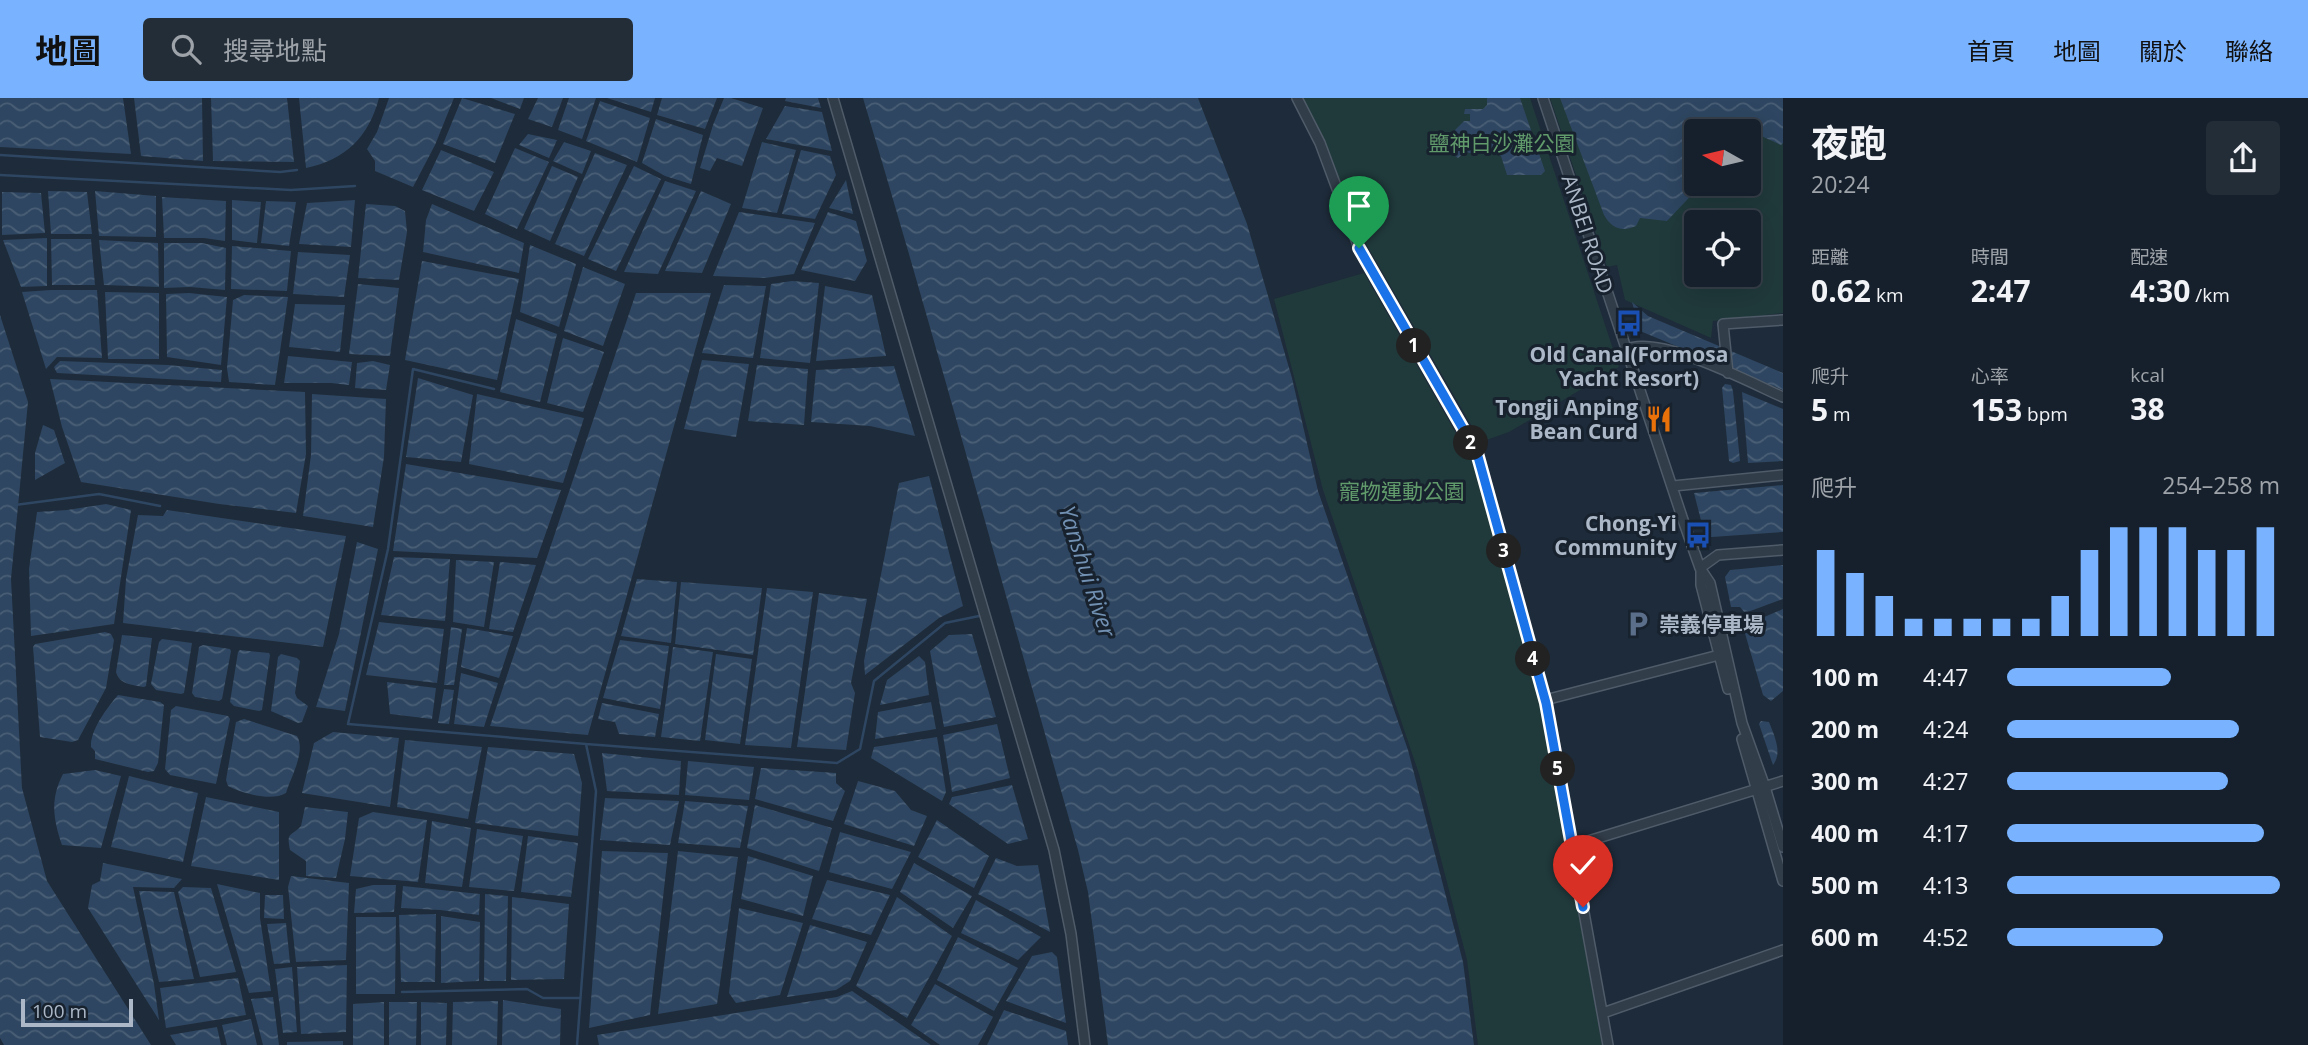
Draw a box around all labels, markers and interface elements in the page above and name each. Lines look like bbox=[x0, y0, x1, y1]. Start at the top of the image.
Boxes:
search box bbox=[143, 18, 633, 81]
text: 地圖 bbox=[35, 28, 101, 73]
icon: search bbox=[167, 30, 205, 68]
text: 搜尋地點 bbox=[223, 32, 327, 68]
text: 首頁 bbox=[1967, 34, 2015, 67]
text: 地圖 bbox=[2053, 34, 2101, 67]
text: 關於 bbox=[2139, 34, 2187, 67]
text: 聯絡 bbox=[2225, 34, 2273, 67]
text: 夜跑 bbox=[1811, 116, 1887, 168]
north arrow bbox=[1684, 119, 1760, 196]
map controls bbox=[1684, 119, 1761, 287]
button: share bbox=[2206, 121, 2280, 195]
park label: 鹽神白沙灘公園 bbox=[1429, 129, 1576, 157]
text: 20:24 bbox=[1811, 168, 1870, 200]
street label: ANBEI ROAD bbox=[1556, 171, 1620, 297]
pin bbox=[1329, 176, 1389, 248]
icon: arrive bbox=[1340, 187, 1378, 225]
button: locate bbox=[1684, 210, 1761, 287]
text: 距離 bbox=[1811, 244, 1849, 270]
text: 時間 bbox=[1971, 244, 2009, 270]
text: 配速 bbox=[2130, 244, 2168, 270]
text: 0.62 bbox=[1811, 270, 1871, 311]
text: 2:47 bbox=[1971, 270, 2031, 311]
text: 4:30 bbox=[2130, 270, 2190, 311]
text: km bbox=[1871, 282, 1904, 308]
text: /km bbox=[2190, 282, 2230, 308]
bus stop icon: Old Canal(Formosa Yacht Resort) bbox=[1614, 308, 1644, 338]
pin: 1 bbox=[1396, 328, 1432, 364]
text: 1 bbox=[1408, 332, 1419, 358]
place label: Old Canal(Formosa Yacht Resort) bbox=[1530, 340, 1728, 392]
text: kcal bbox=[2130, 362, 2165, 388]
text: 爬升 bbox=[1811, 363, 1849, 389]
text: 心率 bbox=[1971, 363, 2009, 389]
text: 38 bbox=[2130, 388, 2165, 429]
text: 5 bbox=[1811, 389, 1828, 430]
text: 153 bbox=[1971, 389, 2022, 430]
place label: Tongji Anping Bean Curd bbox=[1495, 393, 1638, 445]
text: m bbox=[1828, 401, 1851, 427]
text: bpm bbox=[2022, 401, 2068, 427]
restaurant icon: Tongji Anping Bean Curd bbox=[1644, 404, 1674, 434]
pin: 2 bbox=[1454, 426, 1488, 460]
text: 2 bbox=[1465, 429, 1476, 455]
text: 254–258 m bbox=[2162, 469, 2280, 501]
text: 爬升 bbox=[1811, 471, 1857, 503]
park label: 寵物運動公園 bbox=[1339, 477, 1465, 505]
water label: Yanshui River bbox=[1052, 501, 1125, 642]
place label: Chong-Yi Community bbox=[1554, 509, 1677, 561]
bus stop icon: Chong-Yi Community bbox=[1683, 520, 1713, 550]
pin: 3 bbox=[1486, 533, 1522, 568]
text: 3 bbox=[1498, 537, 1509, 563]
parking icon: 崇義停車場 bbox=[1623, 609, 1653, 639]
place label: 崇義停車場 bbox=[1659, 610, 1764, 638]
pin: 4 bbox=[1516, 642, 1550, 676]
text: 4 bbox=[1527, 645, 1538, 671]
text: 100 m bbox=[1811, 661, 1879, 693]
text: 4:47 bbox=[1923, 661, 1969, 693]
text: 200 m bbox=[1811, 713, 1879, 745]
text: 4:24 bbox=[1923, 713, 1969, 745]
pin: 5 bbox=[1540, 752, 1576, 786]
text: 5 bbox=[1552, 755, 1563, 781]
text: 300 m bbox=[1811, 765, 1879, 797]
text: 4:27 bbox=[1923, 765, 1969, 797]
text: 400 m bbox=[1811, 817, 1879, 849]
text: 4:17 bbox=[1923, 817, 1969, 849]
pin bbox=[1553, 835, 1613, 907]
icon: check bbox=[1564, 846, 1602, 884]
text: 500 m bbox=[1811, 869, 1879, 901]
text: 4:13 bbox=[1923, 869, 1969, 901]
text: 600 m bbox=[1811, 921, 1879, 953]
text: 4:52 bbox=[1923, 921, 1969, 953]
scale bar bbox=[21, 996, 133, 1028]
text: 100 m bbox=[32, 998, 87, 1024]

